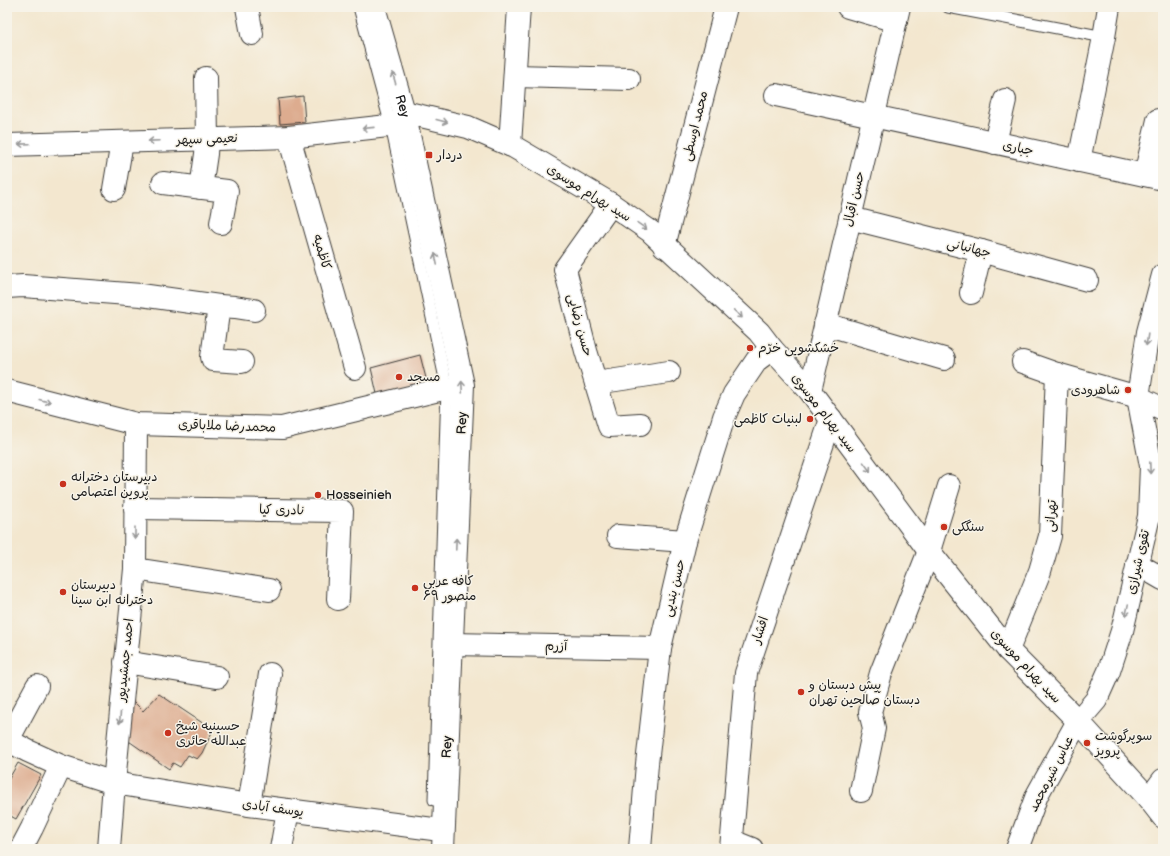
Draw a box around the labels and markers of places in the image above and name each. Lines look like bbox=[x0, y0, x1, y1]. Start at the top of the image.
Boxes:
place label: دردار bbox=[436, 147, 463, 163]
marker: دردار bbox=[424, 150, 434, 160]
place label: خشکشویی خرّم bbox=[758, 340, 839, 358]
marker: خشکشویی خرّم bbox=[745, 343, 755, 353]
place label: مسجد bbox=[407, 369, 440, 385]
marker: مسجد bbox=[394, 372, 404, 382]
place label: شاهرودی bbox=[1071, 382, 1120, 398]
marker: شاهرودی bbox=[1123, 385, 1133, 395]
place label: لبنیات کاظمی bbox=[734, 411, 802, 428]
marker: لبنیات کاظمی bbox=[805, 414, 815, 424]
place label: دبیرستان دخترانه پروین اعتصامی bbox=[71, 469, 158, 501]
marker: دبیرستان دخترانه پروین اعتصامی bbox=[58, 479, 68, 489]
place label: Hosseinieh bbox=[326, 487, 392, 503]
marker: Hosseinieh bbox=[313, 490, 323, 500]
place label: سنگکی bbox=[952, 519, 984, 536]
marker: سنگکی bbox=[939, 522, 949, 532]
place label: کافه عربی منصور ۶۹ bbox=[423, 573, 476, 604]
place label: دبیرستان دخترانه ابن سینا bbox=[71, 577, 153, 608]
marker: کافه عربی منصور ۶۹ bbox=[410, 583, 420, 593]
marker: دبیرستان دخترانه ابن سینا bbox=[58, 587, 68, 597]
place label: پیش دبستان و دبستان صالحین تهران bbox=[808, 677, 920, 708]
marker: پیش دبستان و دبستان صالحین تهران bbox=[796, 687, 806, 697]
place label: حسینیه شیخ عبدالله حائری bbox=[176, 718, 246, 749]
marker: حسینیه شیخ عبدالله حائری bbox=[163, 728, 173, 738]
place label: سوپرگوشت پرویز bbox=[1094, 728, 1152, 759]
marker: سوپرگوشت پرویز bbox=[1082, 738, 1092, 748]

